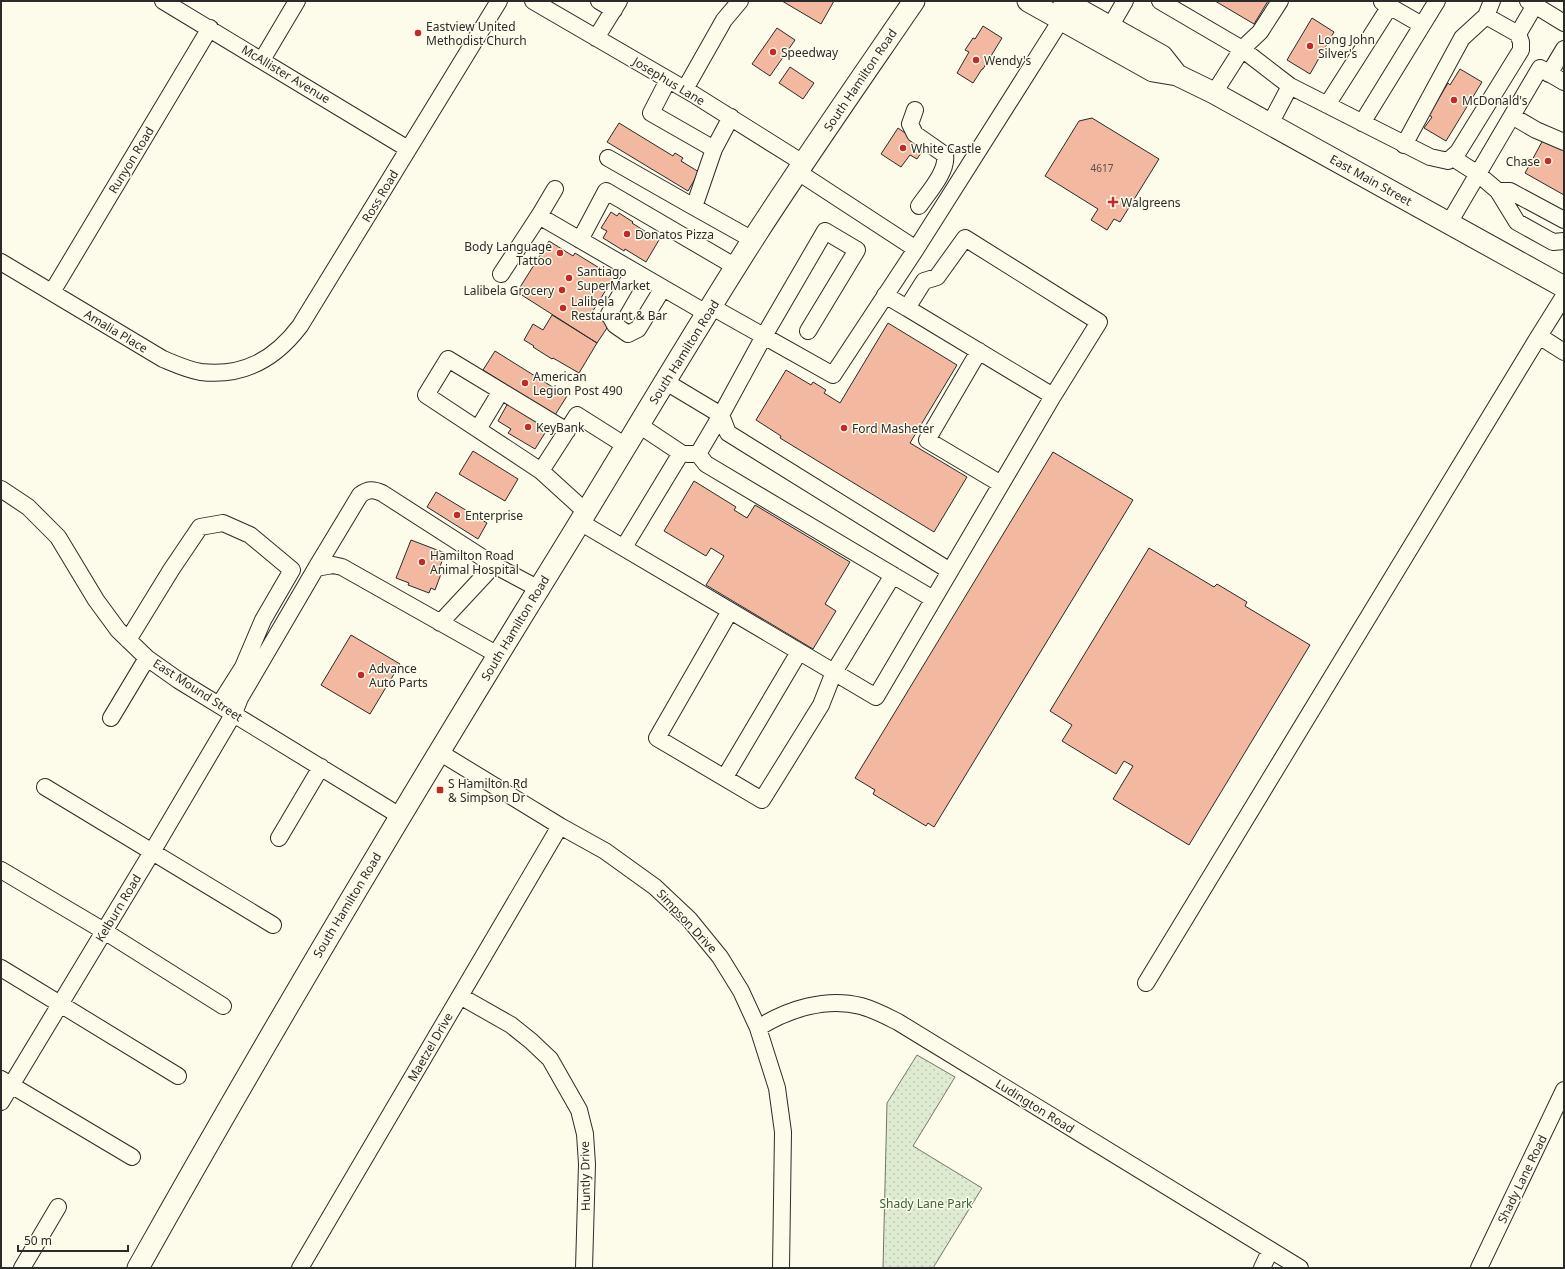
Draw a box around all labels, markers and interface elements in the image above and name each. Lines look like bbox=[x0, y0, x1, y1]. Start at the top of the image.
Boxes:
place label: Eastview United Methodist Church bbox=[426, 18, 527, 49]
street label: South Hamilton Road bbox=[819, 25, 901, 135]
marker: Eastview United Methodist Church bbox=[413, 28, 423, 38]
place label: Long John Silver's bbox=[1318, 31, 1375, 62]
street label: McAllister Avenue bbox=[238, 41, 334, 107]
marker: Long John Silver's bbox=[1305, 41, 1315, 51]
place label: Speedway bbox=[781, 44, 839, 61]
marker: Speedway bbox=[768, 47, 778, 57]
street label: Josephus Lane bbox=[629, 52, 708, 109]
place label: Wendy's bbox=[984, 52, 1031, 69]
marker: Wendy's bbox=[971, 55, 981, 65]
place label: McDonald's bbox=[1462, 92, 1528, 109]
marker: McDonald's bbox=[1449, 95, 1459, 105]
street label: Runyon Road bbox=[104, 123, 158, 197]
place label: White Castle bbox=[911, 140, 981, 157]
marker: White Castle bbox=[898, 143, 908, 153]
street label: East Main Street bbox=[1327, 150, 1416, 210]
place label: Chase bbox=[1506, 153, 1540, 170]
marker: Chase bbox=[1543, 156, 1553, 166]
house number: 4617 bbox=[1091, 161, 1114, 175]
street label: Ross Road bbox=[358, 167, 402, 225]
place label: Walgreens bbox=[1121, 194, 1181, 211]
marker: Walgreens bbox=[1108, 197, 1118, 207]
place label: Donatos Pizza bbox=[635, 226, 714, 243]
marker: Donatos Pizza bbox=[622, 229, 632, 239]
place label: Body Language Tattoo bbox=[464, 238, 552, 269]
marker: Body Language Tattoo bbox=[555, 248, 565, 258]
place label: Santiago SuperMarket bbox=[577, 263, 651, 294]
marker: Santiago SuperMarket bbox=[564, 273, 574, 283]
place label: Lalibela Grocery bbox=[463, 282, 555, 299]
marker: Lalibela Grocery bbox=[557, 285, 567, 295]
place label: Lalibela Restaurant & Bar bbox=[571, 293, 667, 324]
street label: South Hamilton Road bbox=[645, 297, 723, 407]
marker: Lalibela Restaurant & Bar bbox=[558, 303, 568, 313]
street label: Amalia Place bbox=[81, 305, 151, 357]
place label: American Legion Post 490 bbox=[533, 368, 623, 399]
marker: American Legion Post 490 bbox=[520, 378, 530, 388]
place label: KeyBank bbox=[536, 419, 585, 436]
place label: Ford Masheter bbox=[852, 420, 934, 437]
marker: KeyBank bbox=[523, 422, 533, 432]
marker: Ford Masheter bbox=[839, 423, 849, 433]
place label: Enterprise bbox=[465, 507, 523, 524]
marker: Enterprise bbox=[452, 510, 462, 520]
place label: Hamilton Road Animal Hospital bbox=[430, 547, 519, 578]
marker: Hamilton Road Animal Hospital bbox=[417, 557, 427, 567]
street label: South Hamilton Road bbox=[477, 572, 553, 684]
street label: East Mound Street bbox=[150, 655, 247, 726]
place label: Advance Auto Parts bbox=[369, 660, 428, 691]
marker: Advance Auto Parts bbox=[356, 670, 366, 680]
place label: S Hamilton Rd & Simpson Dr bbox=[448, 775, 528, 806]
marker: S Hamilton Rd & Simpson Dr bbox=[435, 785, 445, 795]
street label: South Hamilton Road bbox=[309, 849, 385, 961]
street label: Kelburn Road bbox=[91, 871, 145, 945]
street label: Simpson Drive bbox=[653, 885, 721, 957]
street label: Maetzel Drive bbox=[403, 1009, 457, 1085]
street label: Ludington Road bbox=[992, 1075, 1078, 1137]
street label: Shady Lane Road bbox=[1493, 1132, 1551, 1226]
street label: Huntly Drive bbox=[576, 1141, 594, 1211]
park label: Shady Lane Park bbox=[879, 1195, 973, 1212]
scale bar bbox=[18, 1227, 128, 1253]
text: 50 m bbox=[24, 1232, 52, 1249]

